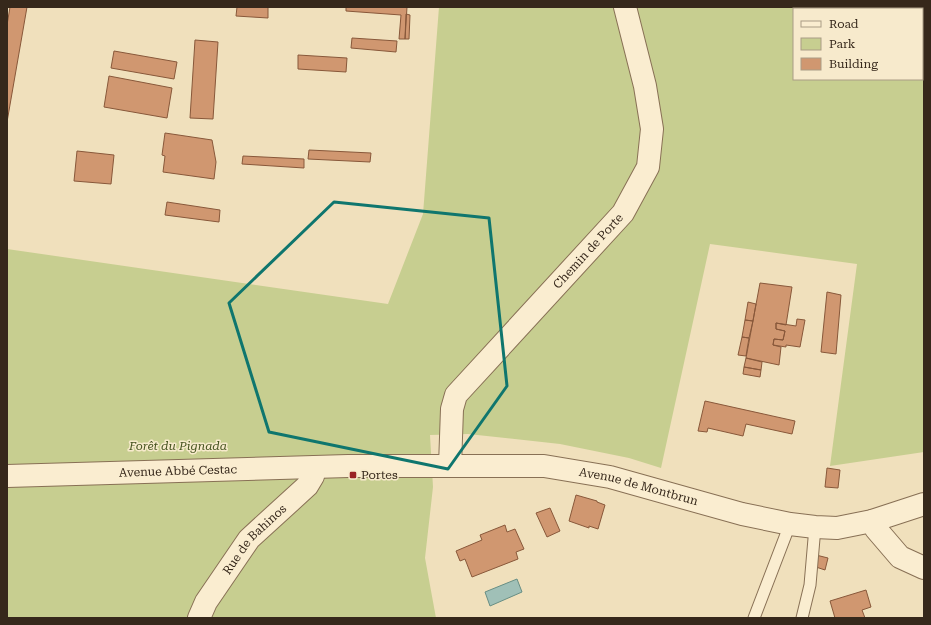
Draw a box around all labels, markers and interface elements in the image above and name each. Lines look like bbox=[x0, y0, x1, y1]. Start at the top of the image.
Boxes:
legend bbox=[793, 8, 923, 80]
text: Road bbox=[829, 17, 859, 31]
text: Park bbox=[829, 37, 856, 51]
text: Building bbox=[829, 57, 878, 71]
street label: Chemin de Porte bbox=[550, 210, 626, 291]
park label: Forêt du Pignada bbox=[128, 439, 227, 453]
street label: Avenue Abbé Cestac bbox=[119, 462, 238, 480]
street label: Avenue de Montbrun bbox=[578, 465, 700, 508]
place label: Portes bbox=[361, 468, 398, 482]
marker: Portes bbox=[348, 470, 358, 480]
street label: Rue de Bahinos bbox=[220, 501, 289, 577]

